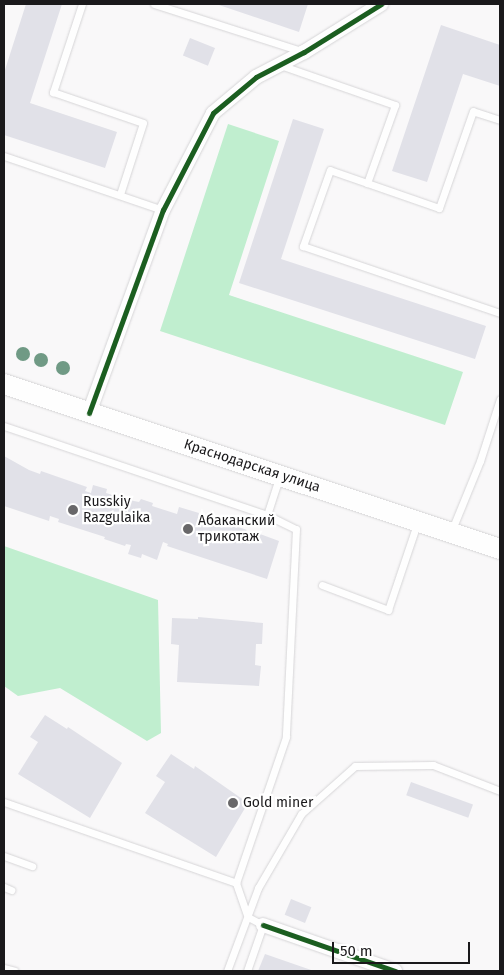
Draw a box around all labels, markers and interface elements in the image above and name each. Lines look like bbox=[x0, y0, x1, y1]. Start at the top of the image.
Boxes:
street label: Краснодарская улица bbox=[182, 436, 322, 496]
place label: Russkiy Razgulaika bbox=[83, 494, 150, 526]
marker: Russkiy Razgulaika bbox=[67, 504, 79, 516]
place label: Абаканский трикотаж bbox=[198, 513, 275, 546]
marker: Абаканский трикотаж bbox=[182, 523, 194, 535]
place label: Gold miner bbox=[243, 795, 313, 811]
marker: Gold miner bbox=[227, 797, 239, 809]
scale bar bbox=[334, 932, 472, 964]
text: 50 m bbox=[340, 942, 373, 960]

